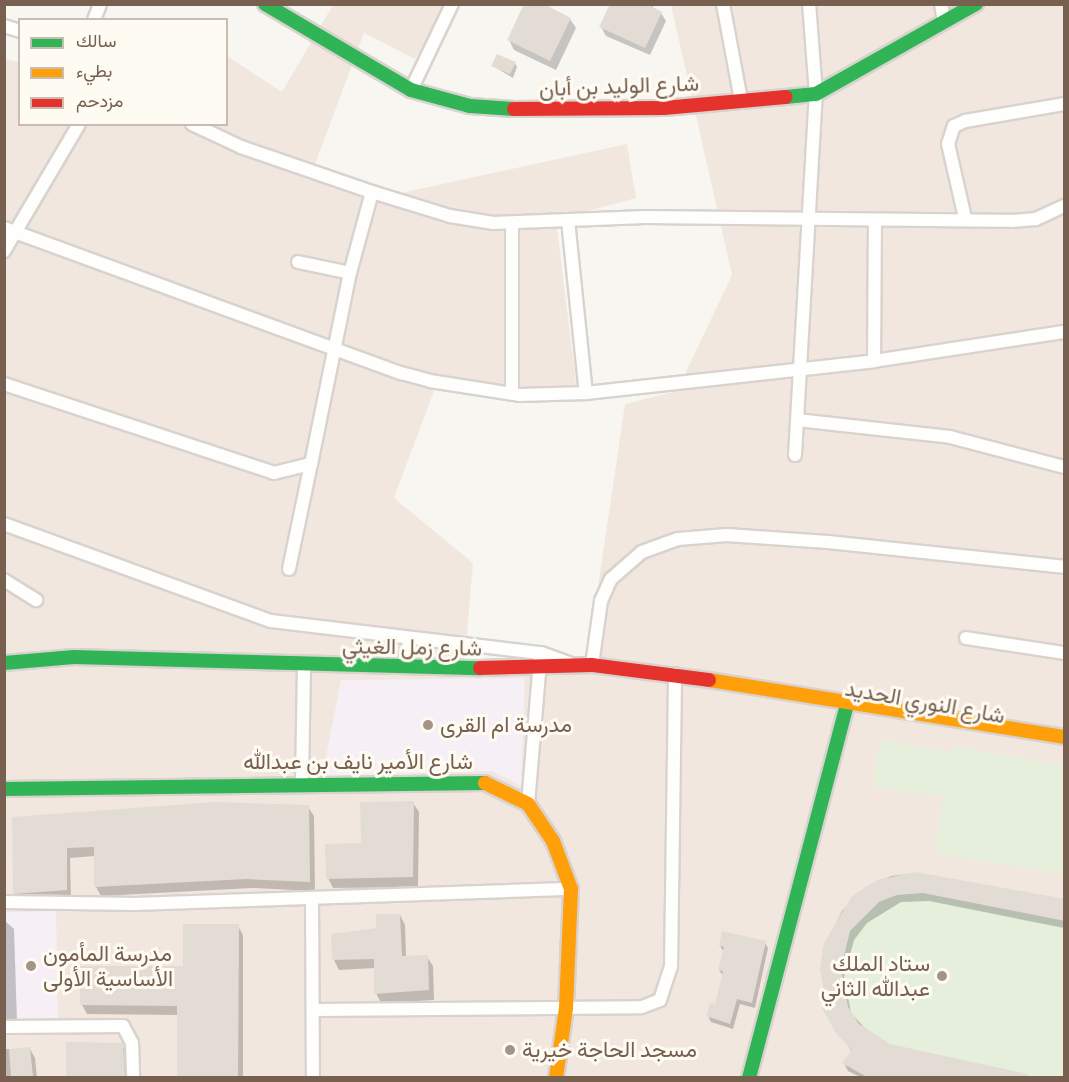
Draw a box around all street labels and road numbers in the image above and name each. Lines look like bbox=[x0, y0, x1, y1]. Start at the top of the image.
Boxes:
street label: شارع الوليد بن أبان bbox=[539, 70, 699, 102]
street label: شارع زمل الغيثي bbox=[342, 633, 482, 661]
street label: شارع النوري الحديد bbox=[843, 675, 1007, 729]
street label: شارع الأمير نايف بن عبدالله bbox=[243, 749, 473, 775]

